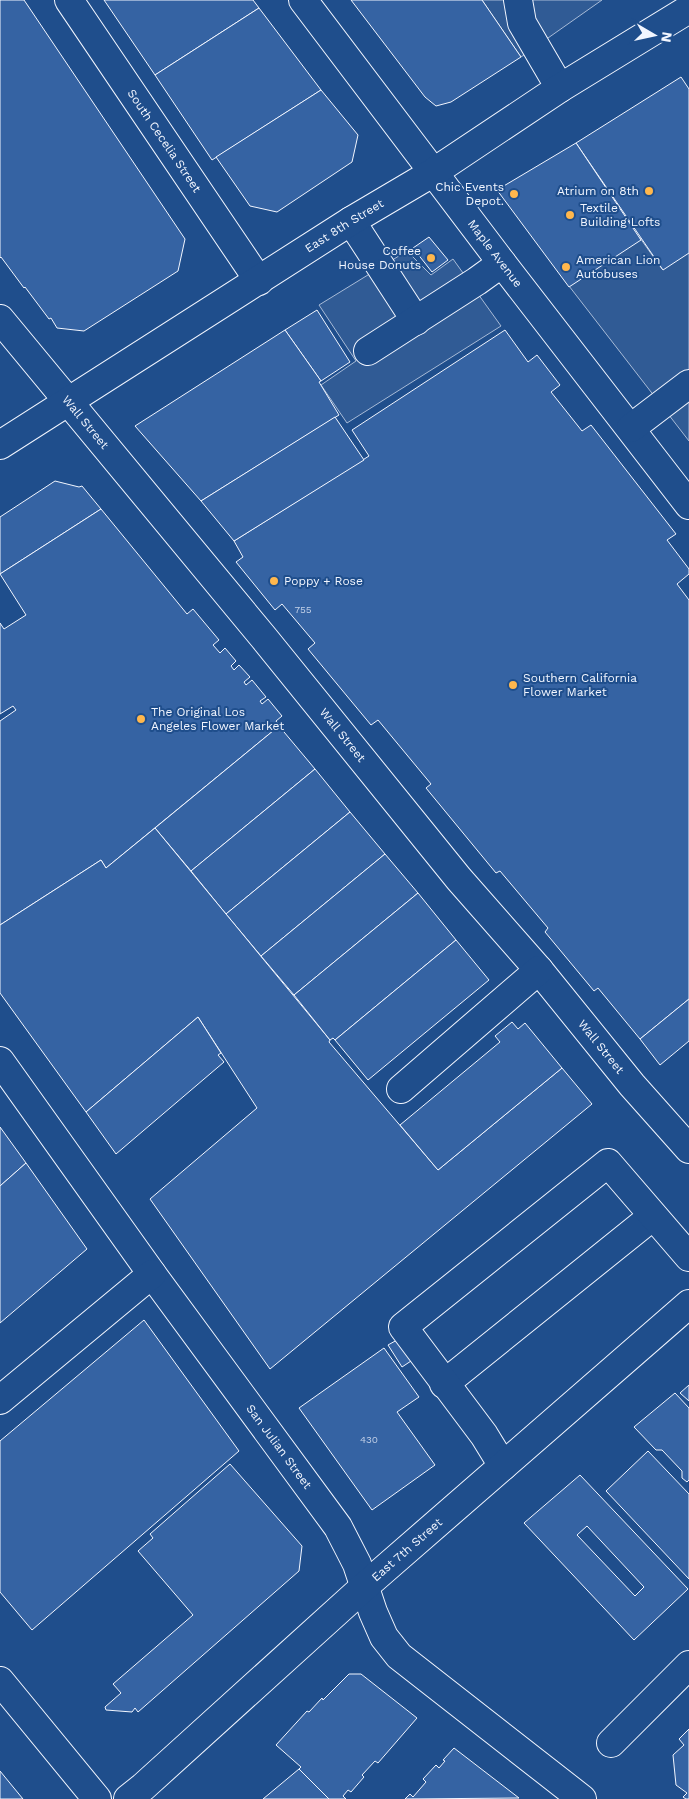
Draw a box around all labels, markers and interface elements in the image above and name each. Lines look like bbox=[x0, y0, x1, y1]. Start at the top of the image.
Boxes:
north arrow bbox=[629, 10, 679, 60]
text: N bbox=[658, 31, 676, 43]
street label: South Cecelia Street bbox=[124, 87, 204, 195]
place label: Chic Events Depot. bbox=[435, 180, 504, 208]
place label: Atrium on 8th bbox=[557, 184, 639, 198]
marker: Atrium on 8th bbox=[643, 185, 655, 197]
marker: Chic Events Depot. bbox=[508, 188, 520, 200]
street label: East 8th Street bbox=[302, 196, 386, 256]
place label: Textile Building Lofts bbox=[580, 201, 660, 229]
marker: Textile Building Lofts bbox=[564, 209, 576, 221]
street label: Maple Avenue bbox=[465, 217, 525, 290]
place label: Coffee House Donuts bbox=[338, 244, 421, 272]
marker: Coffee House Donuts bbox=[425, 252, 437, 264]
place label: American Lion Autobuses bbox=[576, 253, 660, 281]
marker: American Lion Autobuses bbox=[560, 261, 572, 273]
street label: Wall Street bbox=[59, 393, 112, 452]
place label: Poppy + Rose bbox=[284, 574, 363, 588]
marker: Poppy + Rose bbox=[268, 575, 280, 587]
house number: 755 bbox=[294, 604, 312, 615]
place label: Southern California Flower Market bbox=[523, 671, 637, 699]
marker: Southern California Flower Market bbox=[507, 679, 519, 691]
place label: The Original Los Angeles Flower Market bbox=[151, 705, 284, 733]
street label: Wall Street bbox=[317, 705, 368, 765]
marker: The Original Los Angeles Flower Market bbox=[135, 713, 147, 725]
street label: Wall Street bbox=[575, 1017, 627, 1076]
street label: San Julian Street bbox=[243, 1402, 315, 1492]
house number: 430 bbox=[360, 1434, 378, 1445]
street label: East 7th Street bbox=[369, 1515, 445, 1584]

